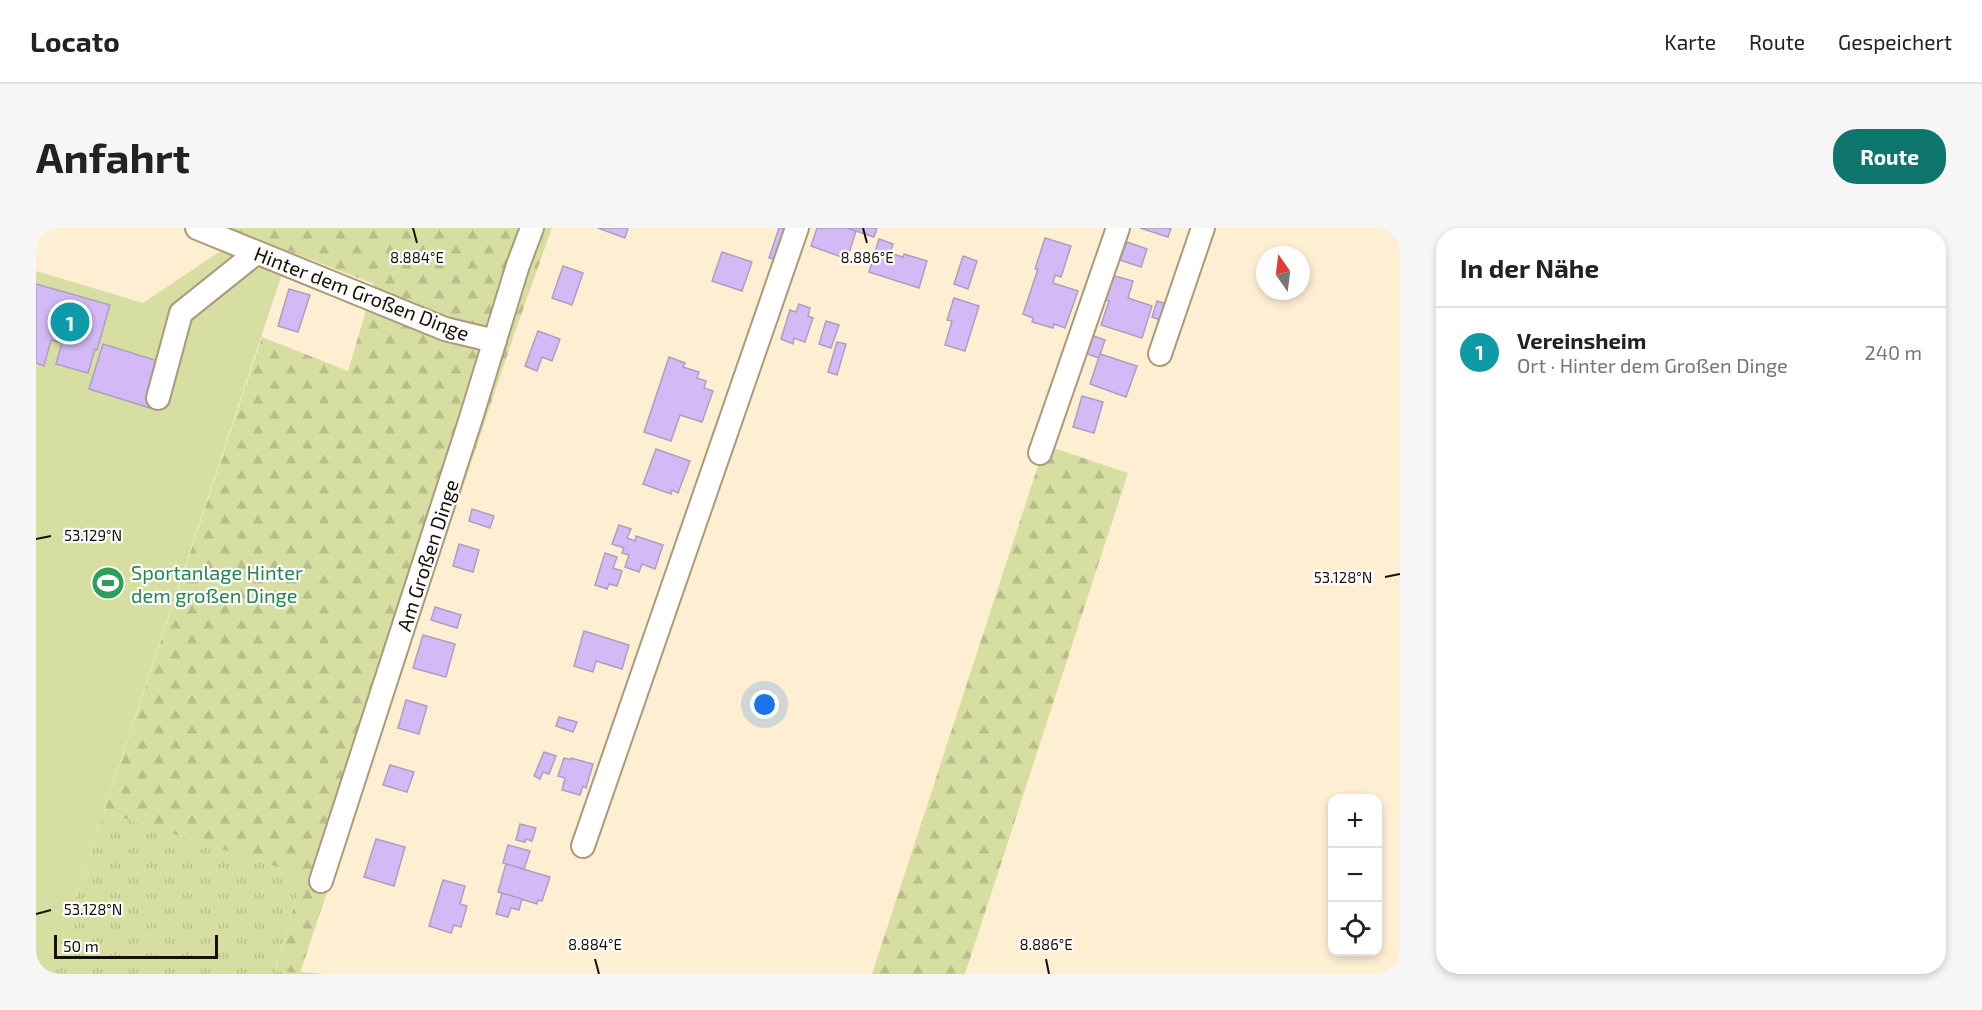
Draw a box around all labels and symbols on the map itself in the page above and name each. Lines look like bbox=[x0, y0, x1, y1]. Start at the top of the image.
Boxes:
street label: Hinter dem Großen Dinge bbox=[251, 241, 473, 345]
north arrow bbox=[1256, 246, 1310, 300]
text: 8.884°E bbox=[390, 248, 444, 266]
text: 8.886°E bbox=[840, 248, 894, 266]
pin: 1 bbox=[51, 300, 90, 344]
street label: Am Großen Dinge bbox=[391, 476, 463, 634]
text: 53.129°N bbox=[64, 526, 122, 544]
place label: Sportanlage Hinter dem großen Dinge bbox=[131, 560, 303, 607]
sports icon: Sportanlage Hinter dem großen Dinge bbox=[90, 565, 126, 601]
text: 53.128°N bbox=[1314, 568, 1372, 586]
your location bbox=[750, 690, 779, 719]
text: 53.128°N bbox=[64, 900, 122, 918]
scale bar bbox=[54, 932, 218, 960]
text: 8.884°E bbox=[568, 935, 622, 953]
text: 8.886°E bbox=[1019, 935, 1073, 953]

